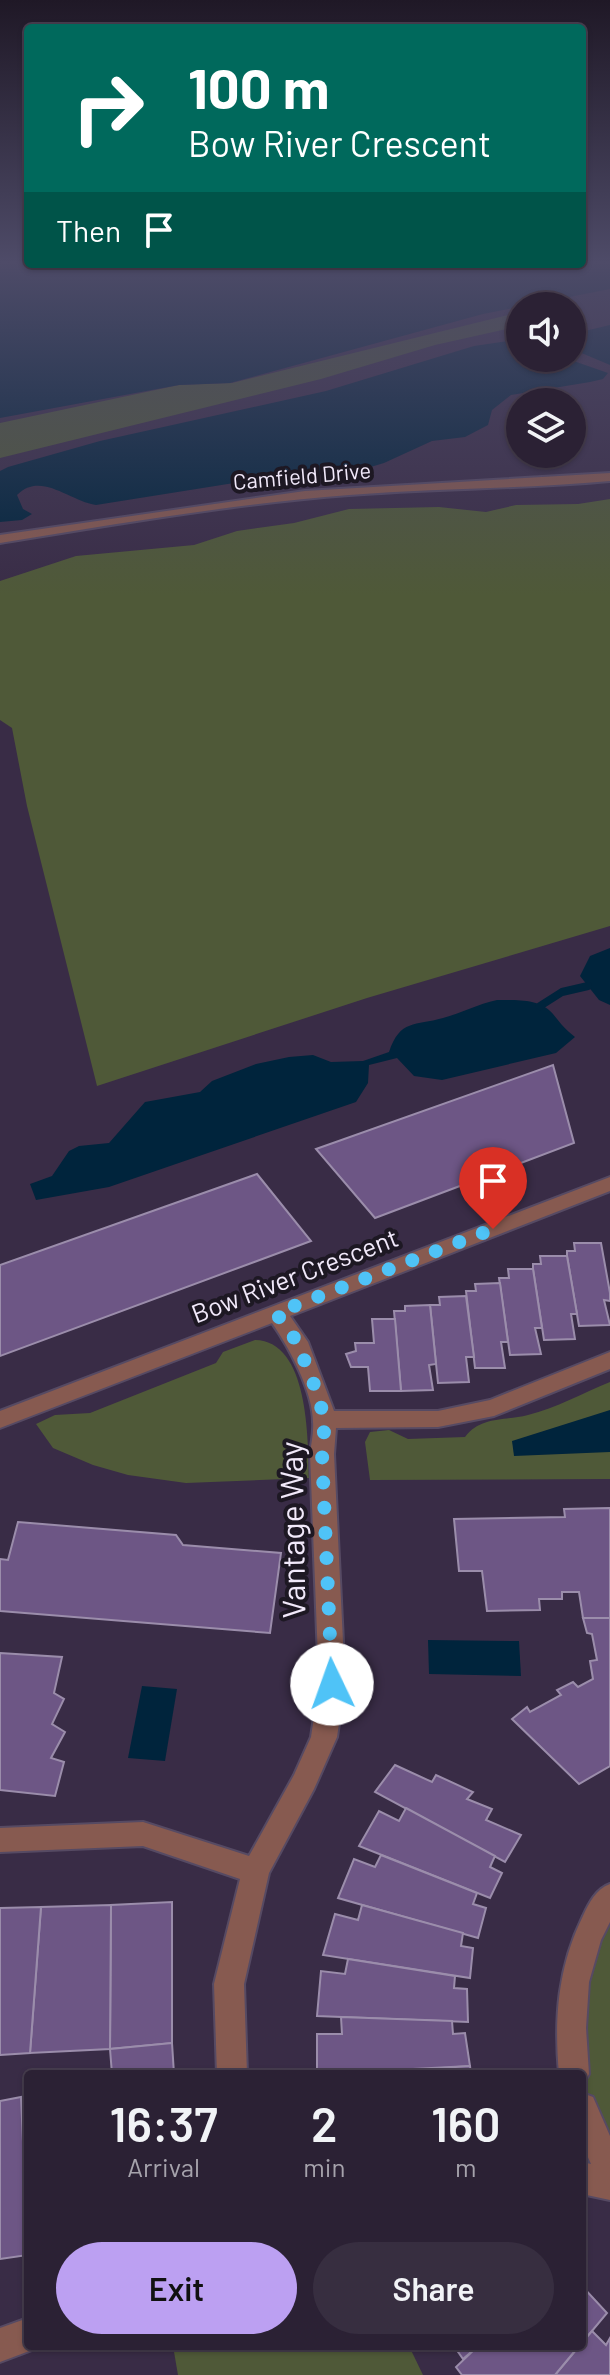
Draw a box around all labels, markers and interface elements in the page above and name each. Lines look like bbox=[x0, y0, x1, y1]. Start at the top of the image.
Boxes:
text: 100 m bbox=[188, 53, 330, 120]
icon: right bbox=[56, 56, 160, 160]
text: Bow River Crescent bbox=[188, 121, 491, 164]
icon: arrive bbox=[137, 208, 181, 252]
text: Then bbox=[56, 212, 121, 248]
map controls bbox=[506, 292, 586, 468]
button: sound bbox=[506, 292, 586, 372]
button: layers bbox=[506, 388, 586, 468]
street label: Camfield Drive bbox=[232, 456, 372, 494]
pin bbox=[459, 1147, 527, 1229]
icon: arrive bbox=[471, 1159, 515, 1203]
street label: Bow River Crescent bbox=[187, 1221, 402, 1328]
street label: Vantage Way bbox=[270, 1441, 312, 1619]
position arrow bbox=[290, 1642, 374, 1726]
text: 16:37 bbox=[109, 2094, 218, 2152]
text: 2 bbox=[311, 2094, 338, 2152]
text: 160 bbox=[431, 2094, 501, 2152]
text: Arrival bbox=[127, 2151, 200, 2182]
text: min bbox=[303, 2151, 345, 2182]
text: m bbox=[455, 2151, 476, 2182]
button: Exit bbox=[56, 2242, 297, 2334]
button: Share bbox=[313, 2242, 554, 2334]

